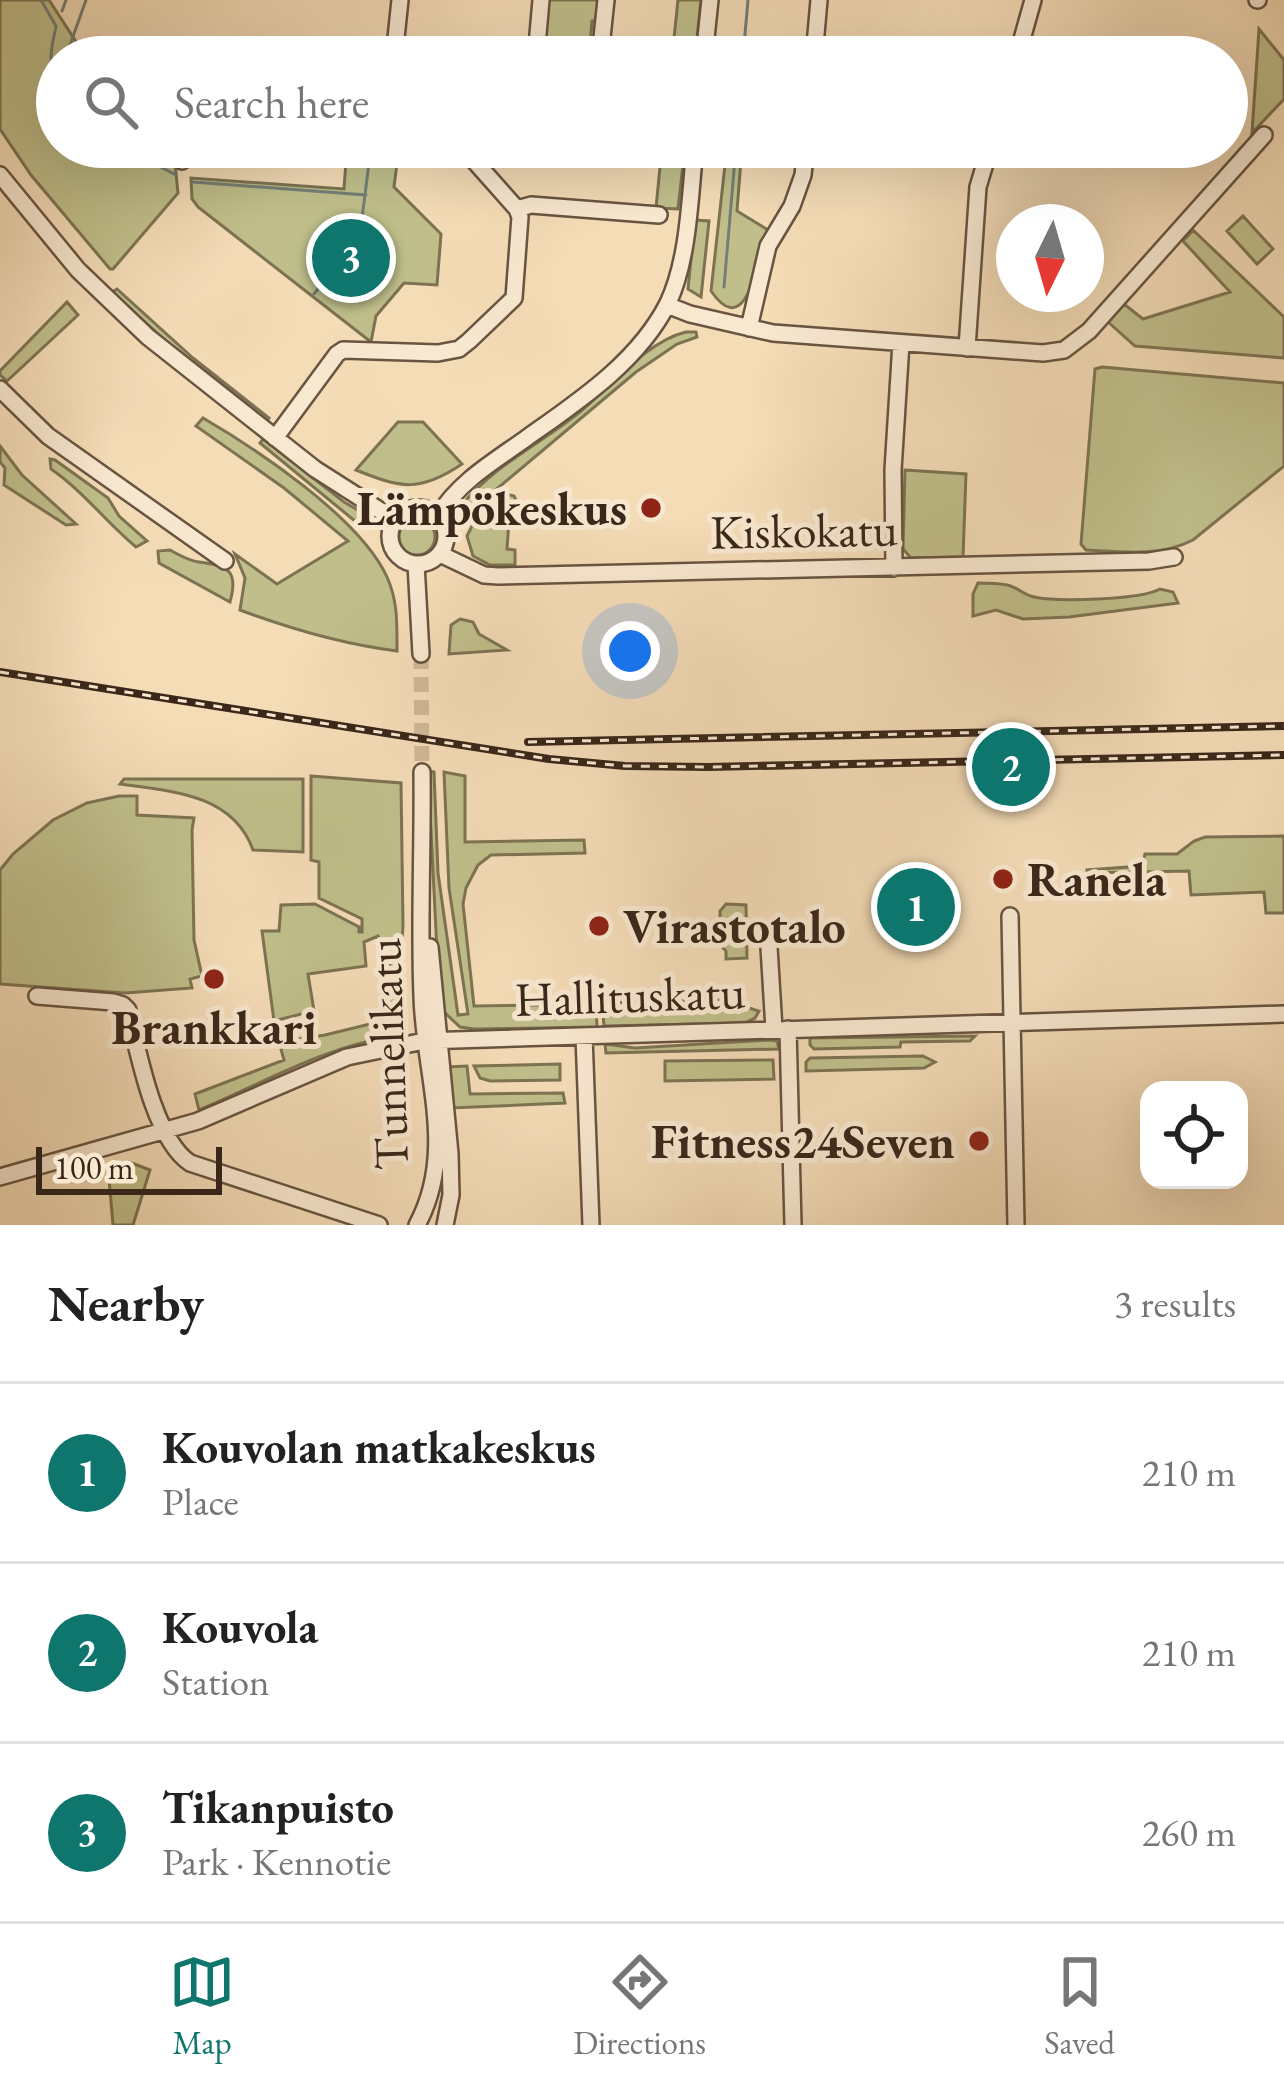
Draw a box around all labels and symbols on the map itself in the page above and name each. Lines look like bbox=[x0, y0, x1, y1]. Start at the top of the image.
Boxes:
north arrow bbox=[996, 204, 1104, 312]
pin: 3 bbox=[312, 213, 390, 303]
place label: Lämpökeskus bbox=[357, 477, 627, 539]
marker: Lämpökeskus bbox=[638, 495, 664, 521]
street label: Kiskokatu bbox=[710, 497, 898, 563]
your location bbox=[600, 621, 660, 681]
pin: 2 bbox=[972, 722, 1050, 812]
place label: Ranela bbox=[1027, 848, 1167, 910]
pin: 1 bbox=[877, 862, 955, 952]
marker: Ranela bbox=[990, 866, 1016, 892]
place label: Virastotalo bbox=[623, 895, 846, 957]
marker: Virastotalo bbox=[586, 913, 612, 939]
street label: Tunnelikatu bbox=[352, 937, 422, 1171]
street label: Hallituskatu bbox=[514, 960, 746, 1030]
marker: Brankkari bbox=[201, 966, 227, 992]
place label: Brankkari bbox=[111, 996, 317, 1058]
place label: Fitness24Seven bbox=[651, 1110, 955, 1172]
marker: Fitness24Seven bbox=[966, 1128, 992, 1154]
scale bar bbox=[36, 1141, 222, 1194]

